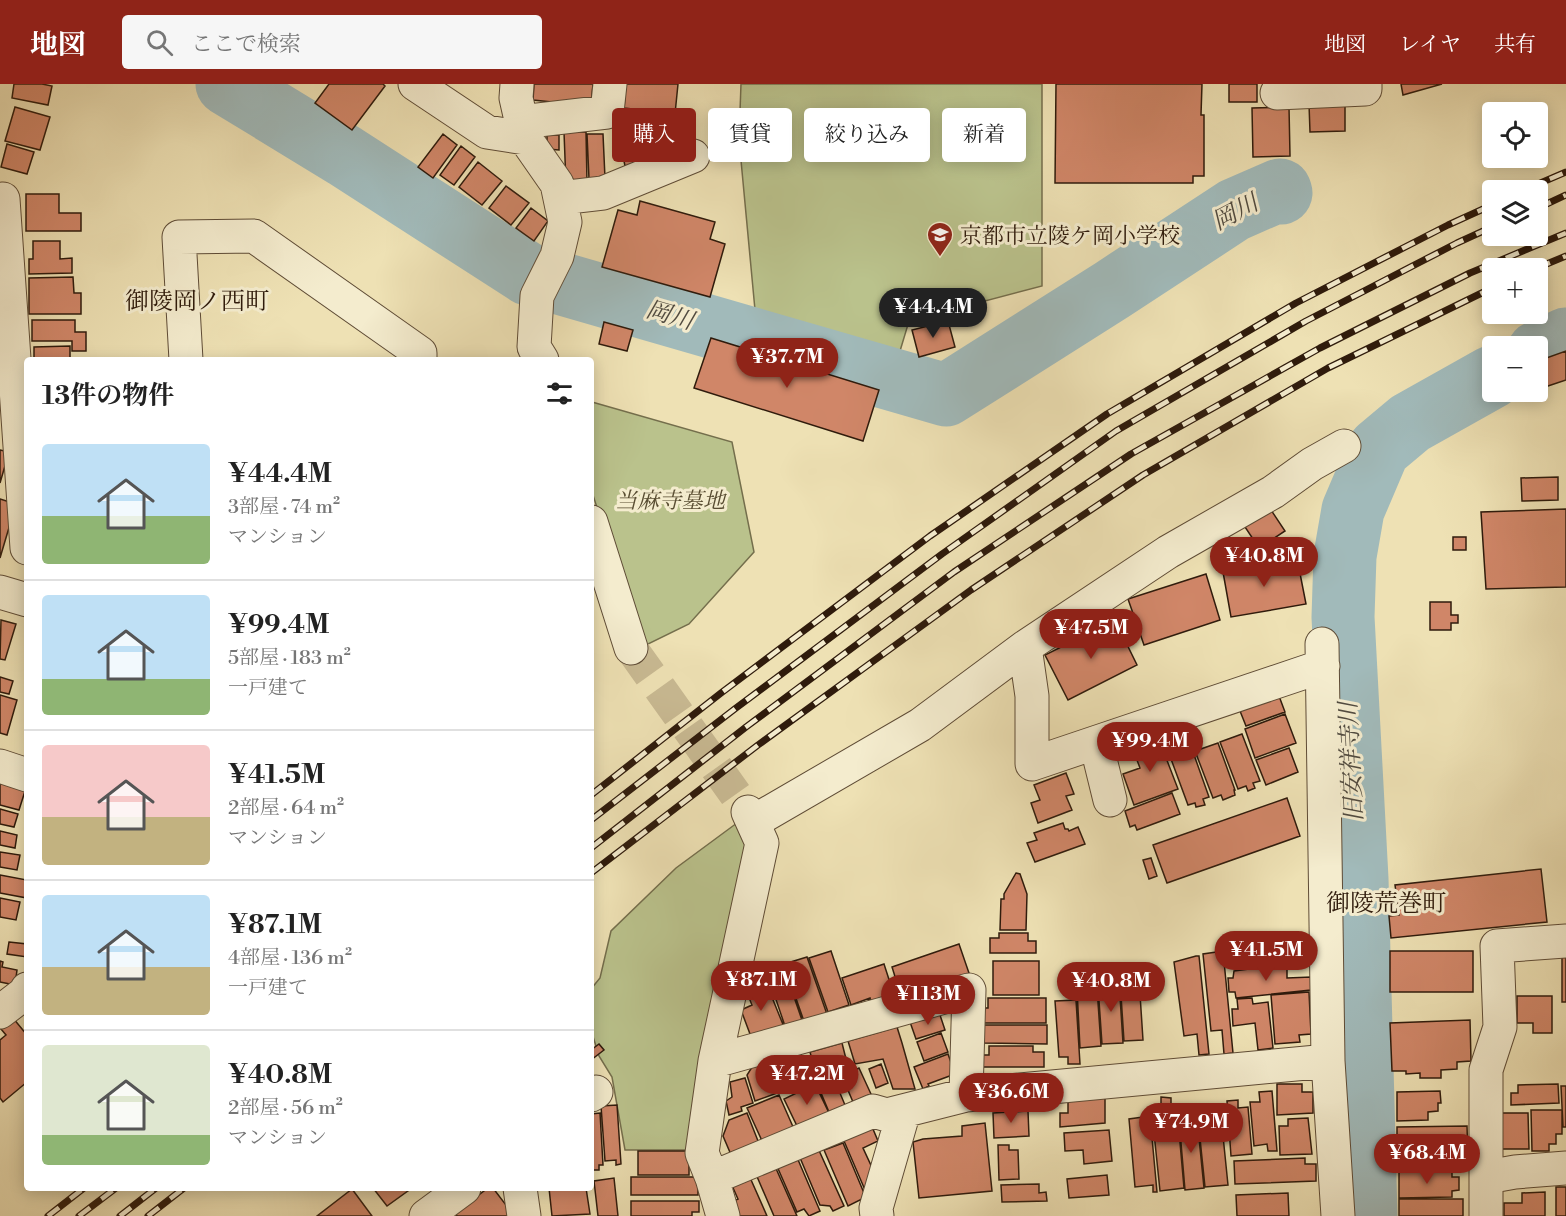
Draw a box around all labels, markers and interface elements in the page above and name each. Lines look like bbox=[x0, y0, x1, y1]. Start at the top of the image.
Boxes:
search box bbox=[122, 15, 542, 69]
icon: search bbox=[143, 26, 176, 59]
text: 地図 bbox=[30, 28, 86, 63]
text: ここで検索 bbox=[191, 31, 301, 58]
text: 地図 bbox=[1324, 32, 1366, 58]
text: レイヤ bbox=[1399, 32, 1461, 58]
text: 共有 bbox=[1494, 32, 1536, 58]
map controls bbox=[1482, 102, 1548, 402]
button: locate bbox=[1482, 102, 1548, 168]
chip: 購入 bbox=[612, 108, 696, 162]
chip: 賃貸 bbox=[708, 108, 792, 162]
chip: 絞り込み bbox=[804, 108, 930, 162]
chip: 新着 bbox=[942, 108, 1026, 162]
button: layers bbox=[1482, 180, 1548, 246]
water label: 岡川 bbox=[1207, 187, 1266, 237]
school or university icon: 京都市立陵ケ岡小学校 bbox=[925, 220, 955, 258]
place label: 京都市立陵ケ岡小学校 bbox=[960, 223, 1180, 250]
button: + bbox=[1482, 258, 1548, 324]
district label: 御陵岡ノ西町 bbox=[125, 287, 269, 317]
pin: ¥44.4M bbox=[884, 288, 982, 339]
water label: 岡川 bbox=[643, 295, 700, 338]
text: ¥44.4M bbox=[893, 295, 973, 320]
button: − bbox=[1482, 336, 1548, 402]
pin: ¥37.7M bbox=[738, 338, 836, 389]
text: ¥37.7M bbox=[750, 345, 824, 370]
icon: filters bbox=[543, 377, 576, 410]
text: 13件の物件 bbox=[42, 380, 174, 412]
text: ¥44.4M bbox=[228, 458, 332, 490]
icon: home bbox=[90, 468, 162, 540]
park label: 当麻寺墓地 bbox=[615, 488, 727, 515]
text: 3部屋 · 74 m² bbox=[228, 495, 340, 520]
text: マンション bbox=[228, 525, 327, 550]
pin: ¥40.8M bbox=[1215, 537, 1313, 588]
text: ¥40.8M bbox=[1224, 544, 1304, 569]
text: ¥99.4M bbox=[228, 609, 329, 641]
pin: ¥47.5M bbox=[1042, 609, 1140, 660]
text: ¥47.5M bbox=[1053, 616, 1129, 641]
icon: home bbox=[90, 619, 162, 691]
text: 5部屋 · 183 m² bbox=[228, 646, 351, 671]
text: 一戸建て bbox=[228, 676, 308, 701]
water label: 旧安祥寺川 bbox=[1334, 698, 1370, 823]
pin: ¥99.4M bbox=[1101, 722, 1199, 773]
text: ¥99.4M bbox=[1111, 729, 1189, 754]
text: ¥41.5M bbox=[228, 759, 325, 791]
icon: home bbox=[90, 769, 162, 841]
text: 2部屋 · 64 m² bbox=[228, 796, 344, 821]
text: マンション bbox=[228, 826, 327, 851]
district label: 御陵荒巻町 bbox=[1326, 889, 1446, 919]
text: ¥87.1M bbox=[228, 909, 322, 941]
icon: home bbox=[90, 919, 162, 991]
pin: ¥41.5M bbox=[1217, 931, 1315, 982]
text: ¥41.5M bbox=[1229, 938, 1303, 963]
text: 4部屋 · 136 m² bbox=[228, 946, 352, 971]
pin: ¥87.1M bbox=[712, 961, 810, 1012]
pin: ¥40.8M bbox=[1062, 962, 1160, 1013]
text: ¥87.1M bbox=[725, 968, 797, 993]
text: ¥40.8M bbox=[1071, 969, 1151, 994]
pin: ¥113M bbox=[886, 975, 970, 1026]
text: 一戸建て bbox=[228, 976, 308, 1001]
text: ¥113M bbox=[895, 982, 961, 1007]
pin: ¥47.2M bbox=[758, 1055, 856, 1106]
text: ¥40.8M bbox=[228, 1059, 332, 1091]
text: ¥47.2M bbox=[769, 1062, 845, 1087]
icon: home bbox=[90, 1069, 162, 1141]
pin: ¥36.6M bbox=[962, 1073, 1060, 1124]
text: ¥36.6M bbox=[973, 1080, 1049, 1105]
text: 2部屋 · 56 m² bbox=[228, 1096, 343, 1121]
pin: ¥74.9M bbox=[1142, 1103, 1240, 1154]
text: ¥74.9M bbox=[1153, 1110, 1229, 1135]
text: マンション bbox=[228, 1126, 327, 1151]
pin: ¥68.4M bbox=[1378, 1134, 1476, 1185]
text: ¥68.4M bbox=[1388, 1141, 1466, 1166]

